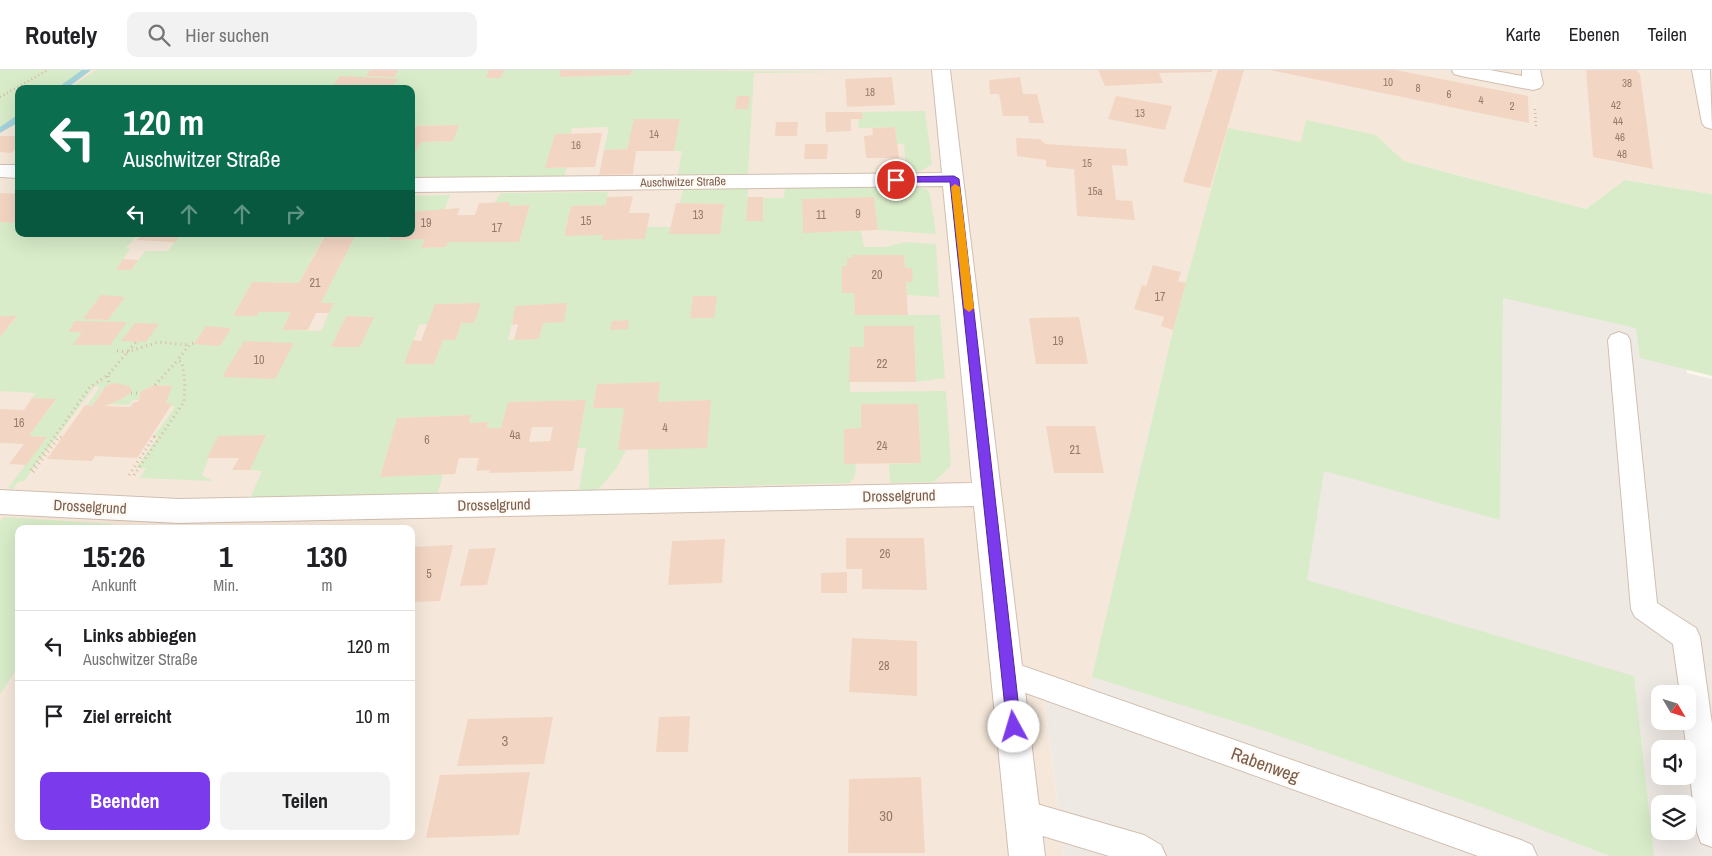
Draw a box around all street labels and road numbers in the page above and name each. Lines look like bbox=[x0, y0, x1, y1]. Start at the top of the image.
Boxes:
street label: Auschwitzer Straße bbox=[639, 173, 726, 191]
street label: Drosselgrund bbox=[862, 484, 936, 507]
street label: Drosselgrund bbox=[457, 493, 531, 516]
street label: Drosselgrund bbox=[53, 494, 127, 519]
street label: Rabenweg bbox=[1228, 741, 1303, 789]

